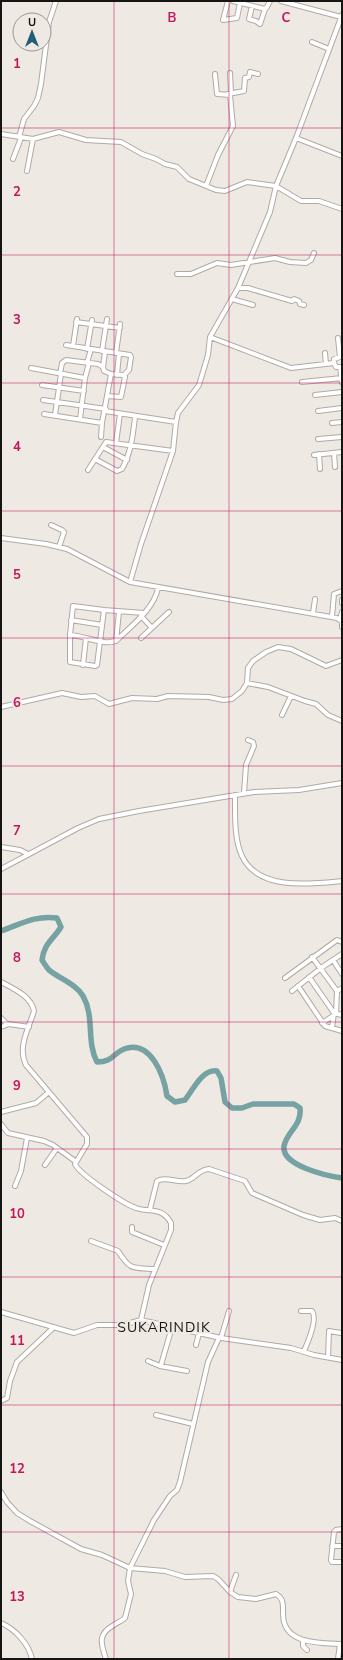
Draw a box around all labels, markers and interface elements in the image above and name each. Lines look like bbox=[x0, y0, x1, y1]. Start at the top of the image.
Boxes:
text: B bbox=[168, 9, 177, 27]
text: C bbox=[282, 9, 291, 27]
north arrow bbox=[12, 12, 52, 52]
text: U bbox=[28, 15, 36, 30]
text: 1 bbox=[13, 55, 21, 73]
text: 2 bbox=[13, 183, 21, 201]
text: 3 bbox=[13, 311, 21, 329]
text: 4 bbox=[13, 438, 21, 456]
text: 5 bbox=[13, 566, 21, 584]
text: 6 bbox=[13, 694, 21, 712]
text: 7 bbox=[13, 822, 21, 840]
text: 8 bbox=[13, 949, 21, 967]
text: 9 bbox=[13, 1077, 21, 1095]
text: 10 bbox=[9, 1205, 25, 1223]
district label: SUKARINDIK bbox=[117, 1318, 211, 1337]
text: 11 bbox=[9, 1332, 25, 1350]
text: 12 bbox=[9, 1460, 25, 1478]
text: 13 bbox=[9, 1588, 25, 1606]

